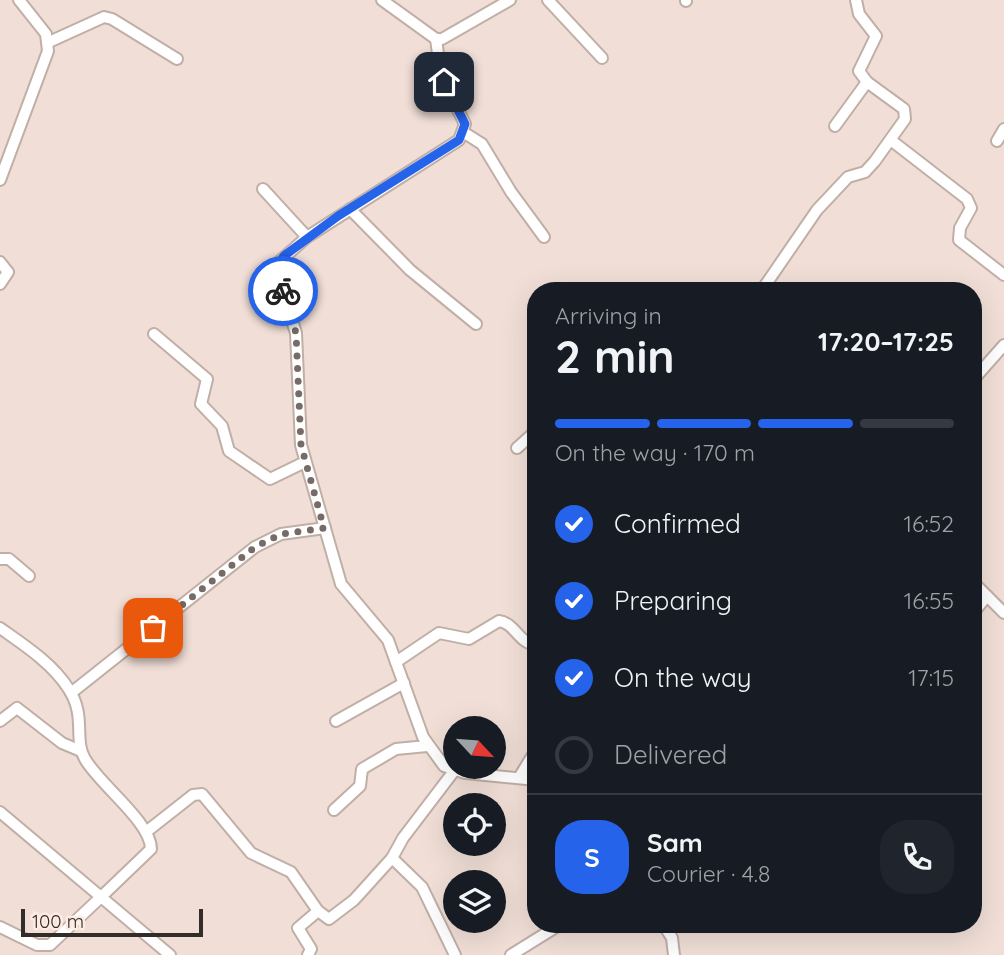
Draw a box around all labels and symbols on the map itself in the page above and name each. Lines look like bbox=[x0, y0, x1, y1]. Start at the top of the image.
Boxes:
pin bbox=[414, 52, 474, 112]
courier bbox=[248, 256, 318, 326]
pin bbox=[123, 598, 183, 658]
north arrow bbox=[443, 716, 506, 779]
scale bar bbox=[21, 906, 203, 938]

